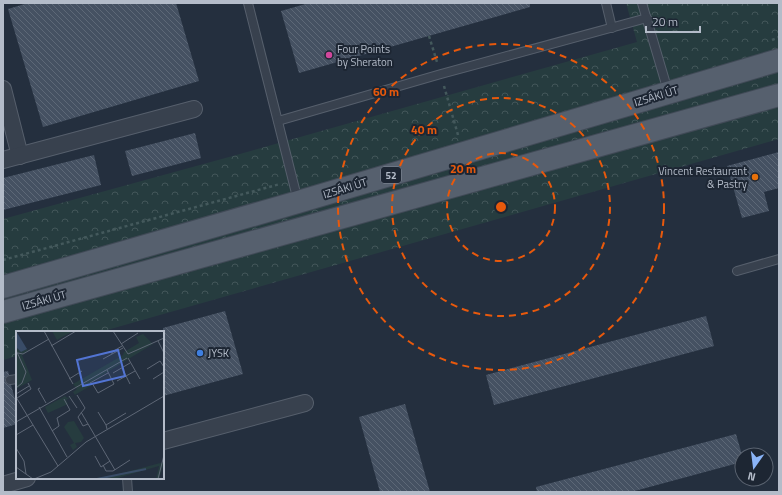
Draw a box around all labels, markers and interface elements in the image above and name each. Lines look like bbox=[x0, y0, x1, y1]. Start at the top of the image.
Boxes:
scale bar bbox=[646, 8, 700, 34]
text: 20 m bbox=[652, 12, 678, 31]
place label: Four Points by Sheraton bbox=[337, 41, 393, 70]
marker: Four Points by Sheraton bbox=[324, 50, 334, 60]
text: 60 m bbox=[373, 82, 399, 101]
street label: IZSÁKI ÚT bbox=[632, 82, 680, 110]
text: 40 m bbox=[411, 120, 437, 139]
text: 20 m bbox=[450, 159, 476, 178]
place label: Vincent Restaurant & Pastry bbox=[658, 163, 748, 192]
road number: 52 bbox=[381, 167, 401, 183]
marker: Vincent Restaurant & Pastry bbox=[750, 172, 760, 182]
street label: IZSÁKI ÚT bbox=[321, 174, 369, 202]
centre of rings bbox=[494, 200, 508, 214]
street label: IZSÁKI ÚT bbox=[20, 286, 68, 314]
inset map bbox=[16, 331, 164, 479]
place label: JYSK bbox=[208, 345, 230, 361]
marker: JYSK bbox=[195, 348, 205, 358]
north arrow bbox=[734, 447, 774, 487]
text: N bbox=[746, 468, 757, 485]

